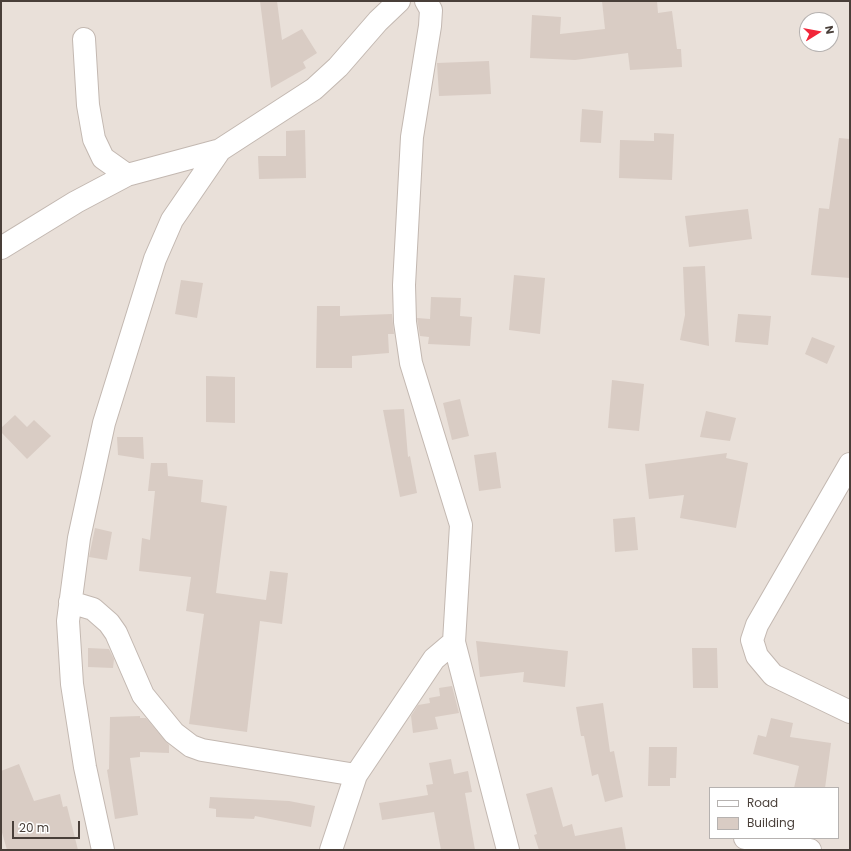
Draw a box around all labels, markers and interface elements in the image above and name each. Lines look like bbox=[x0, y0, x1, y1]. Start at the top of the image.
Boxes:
north arrow bbox=[799, 12, 839, 52]
text: N bbox=[821, 24, 838, 35]
legend bbox=[709, 787, 839, 839]
text: Road bbox=[747, 794, 778, 811]
scale bar bbox=[14, 813, 82, 839]
text: Building bbox=[747, 814, 795, 831]
text: 20 m bbox=[19, 819, 49, 836]

